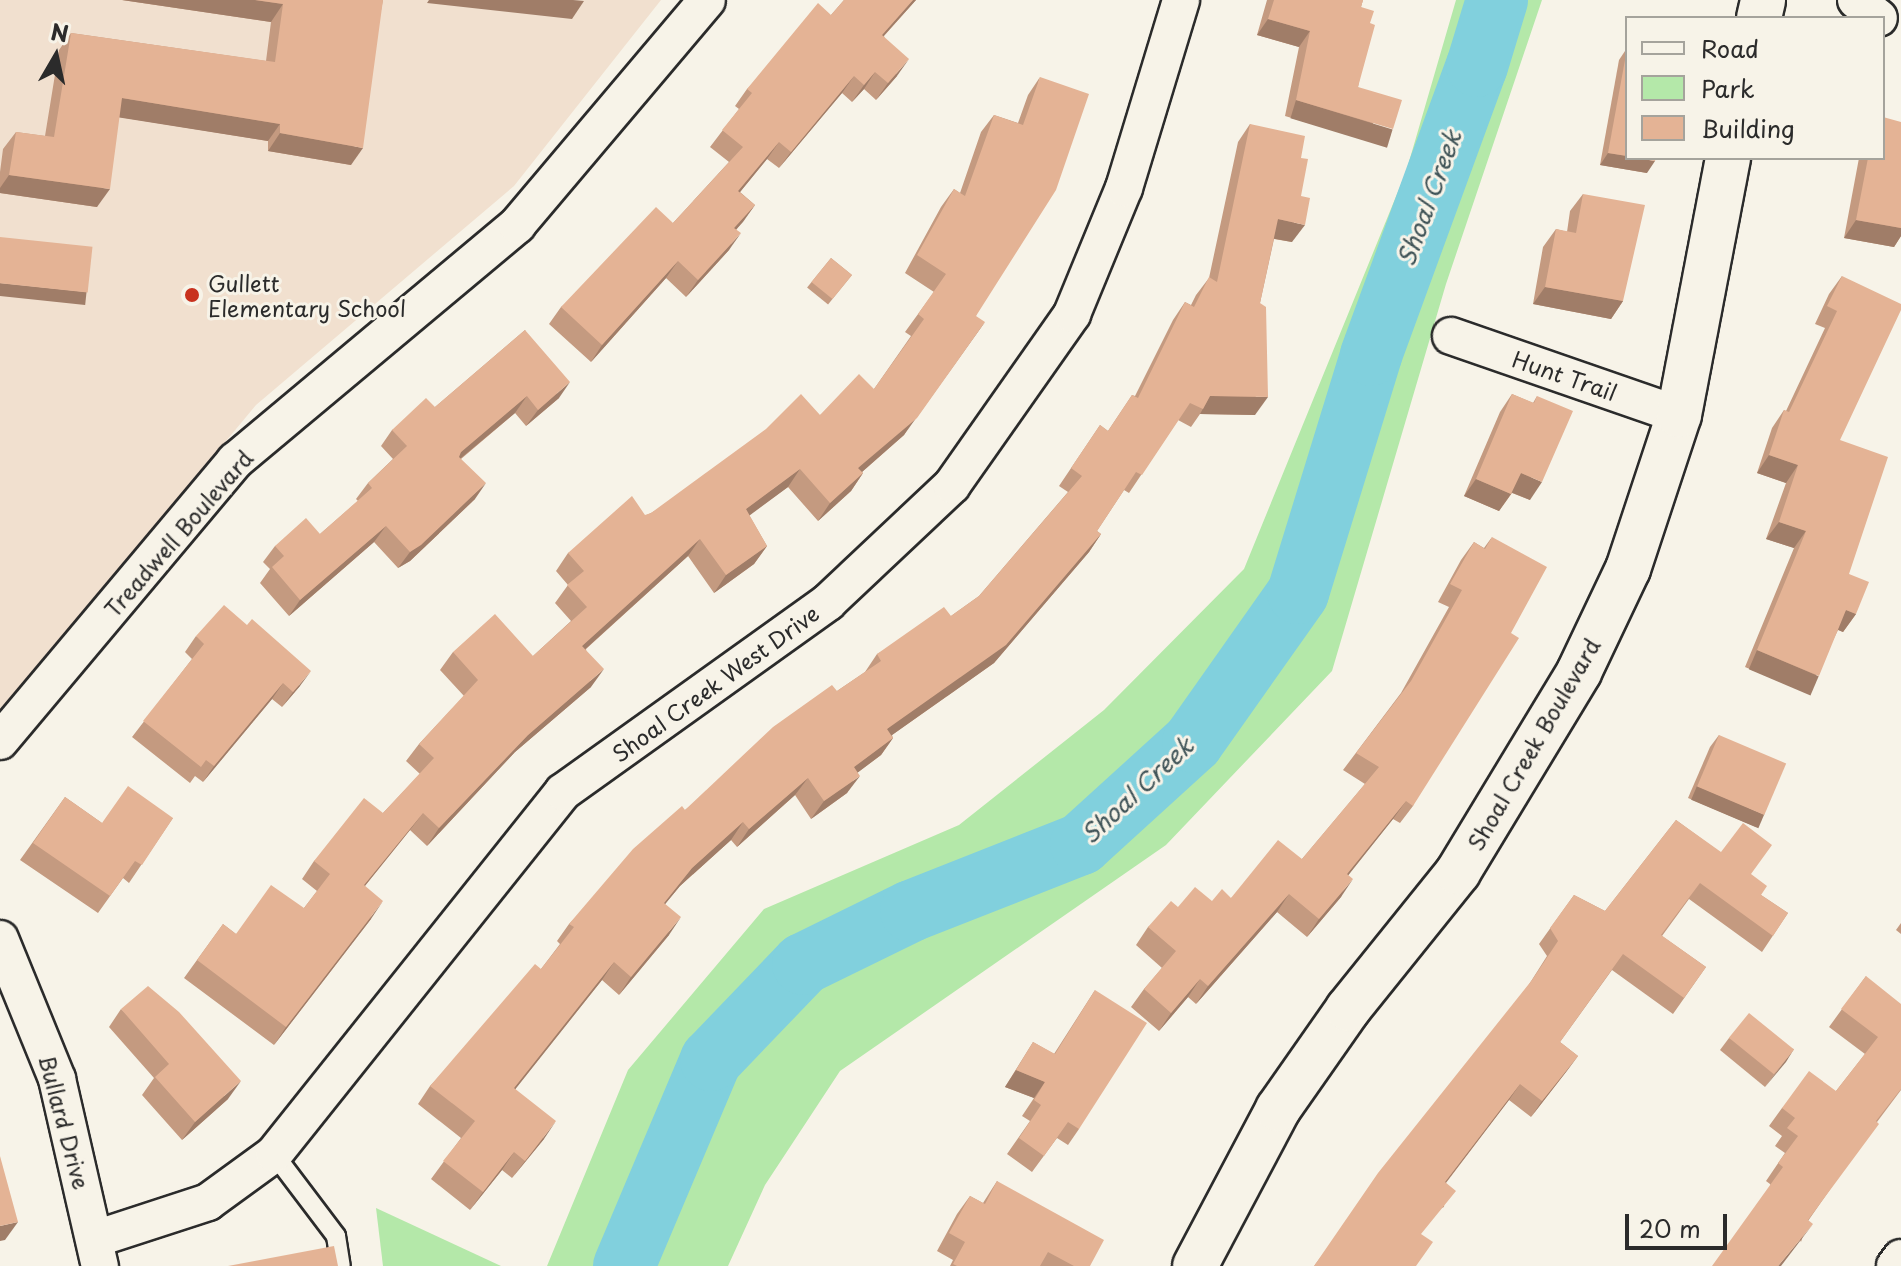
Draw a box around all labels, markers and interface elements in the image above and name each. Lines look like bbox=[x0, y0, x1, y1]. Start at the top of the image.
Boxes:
text: N bbox=[49, 14, 71, 49]
north arrow bbox=[16, 16, 96, 96]
legend bbox=[1625, 16, 1885, 160]
text: Road bbox=[1701, 30, 1759, 66]
text: Park bbox=[1701, 70, 1755, 106]
text: Building bbox=[1701, 110, 1795, 146]
water label: Shoal Creek bbox=[1391, 126, 1467, 270]
place label: Gullett Elementary School bbox=[208, 269, 406, 320]
marker: Gullett Elementary School bbox=[183, 286, 201, 304]
street label: Hunt Trail bbox=[1509, 345, 1621, 405]
street label: Treadwell Boulevard bbox=[98, 444, 258, 622]
street label: Shoal Creek West Drive bbox=[605, 598, 825, 768]
street label: Shoal Creek Boulevard bbox=[1461, 632, 1605, 856]
water label: Shoal Creek bbox=[1075, 731, 1199, 849]
street label: Bullard Drive bbox=[34, 1051, 96, 1193]
scale bar bbox=[1629, 1198, 1731, 1248]
text: 20 m bbox=[1639, 1210, 1701, 1246]

